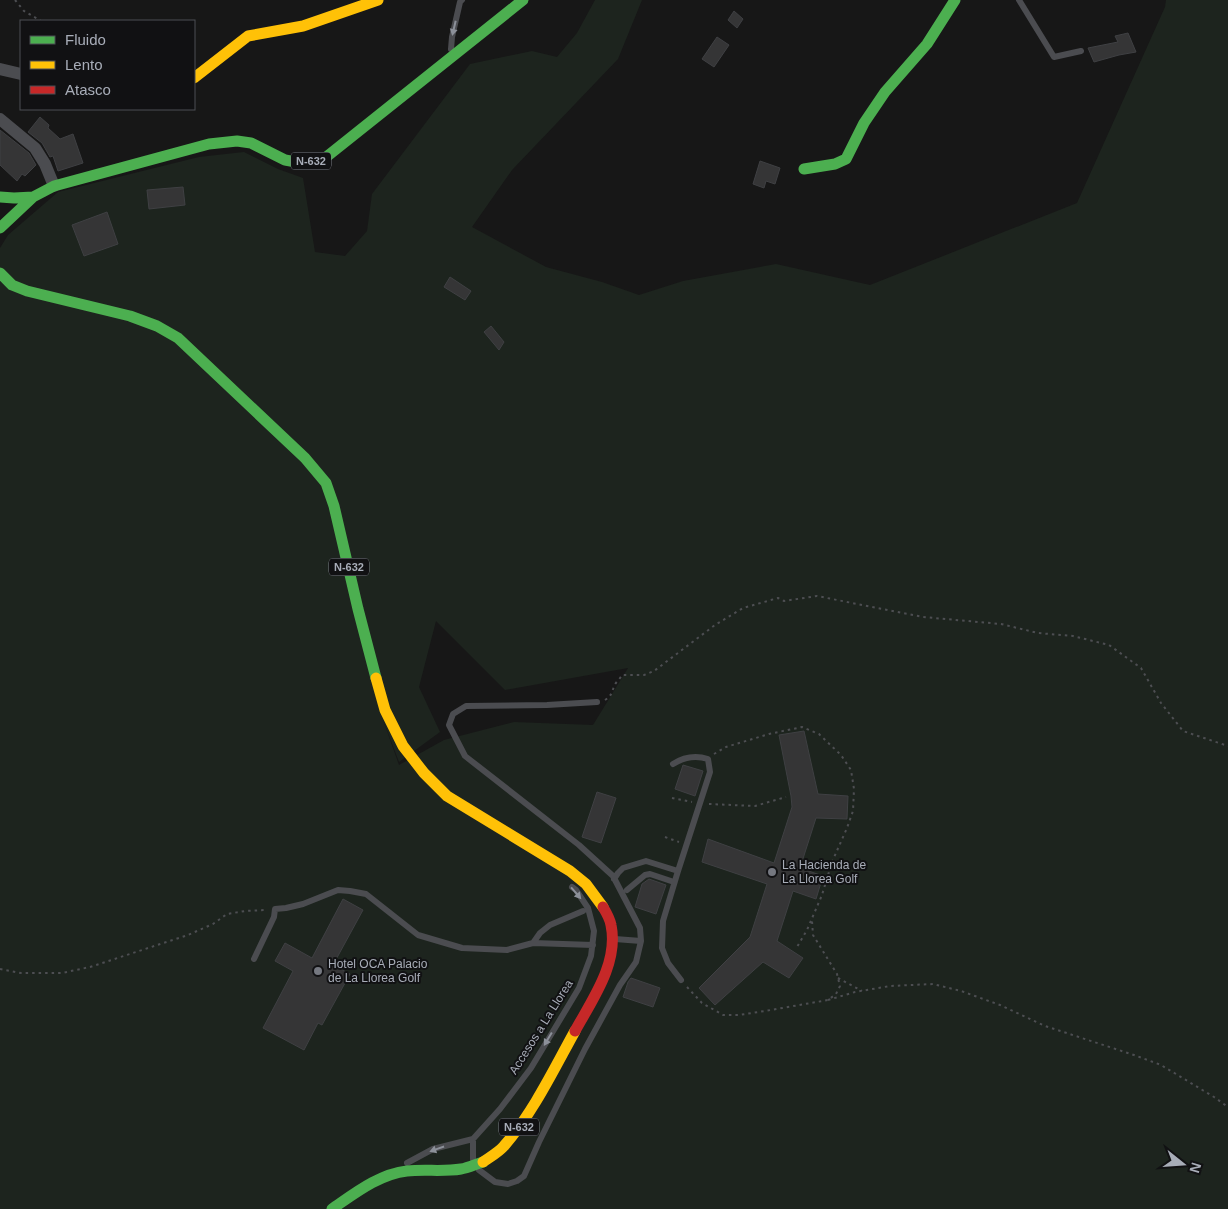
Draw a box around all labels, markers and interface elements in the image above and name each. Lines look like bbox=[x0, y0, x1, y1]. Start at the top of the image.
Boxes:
legend bbox=[20, 20, 195, 110]
one-way arrow bbox=[450, 21, 458, 36]
text: Fluido bbox=[65, 31, 106, 48]
text: Lento bbox=[65, 56, 103, 73]
text: Atasco bbox=[65, 81, 111, 98]
road number: N-632 bbox=[291, 153, 331, 170]
road number: N-632 bbox=[329, 558, 369, 576]
place label: La Hacienda de La Llorea Golf bbox=[782, 858, 866, 886]
marker: La Hacienda de La Llorea Golf bbox=[766, 866, 778, 878]
one-way arrow bbox=[571, 887, 582, 900]
place label: Hotel OCA Palacio de La Llorea Golf bbox=[328, 957, 428, 985]
marker: Hotel OCA Palacio de La Llorea Golf bbox=[312, 965, 324, 977]
street label: Accesos a La Llorea bbox=[506, 977, 576, 1077]
one-way arrow bbox=[543, 1033, 552, 1046]
road number: N-632 bbox=[499, 1118, 539, 1136]
north arrow bbox=[1158, 1139, 1208, 1189]
one-way arrow bbox=[429, 1145, 444, 1153]
text: N bbox=[1186, 1161, 1205, 1175]

